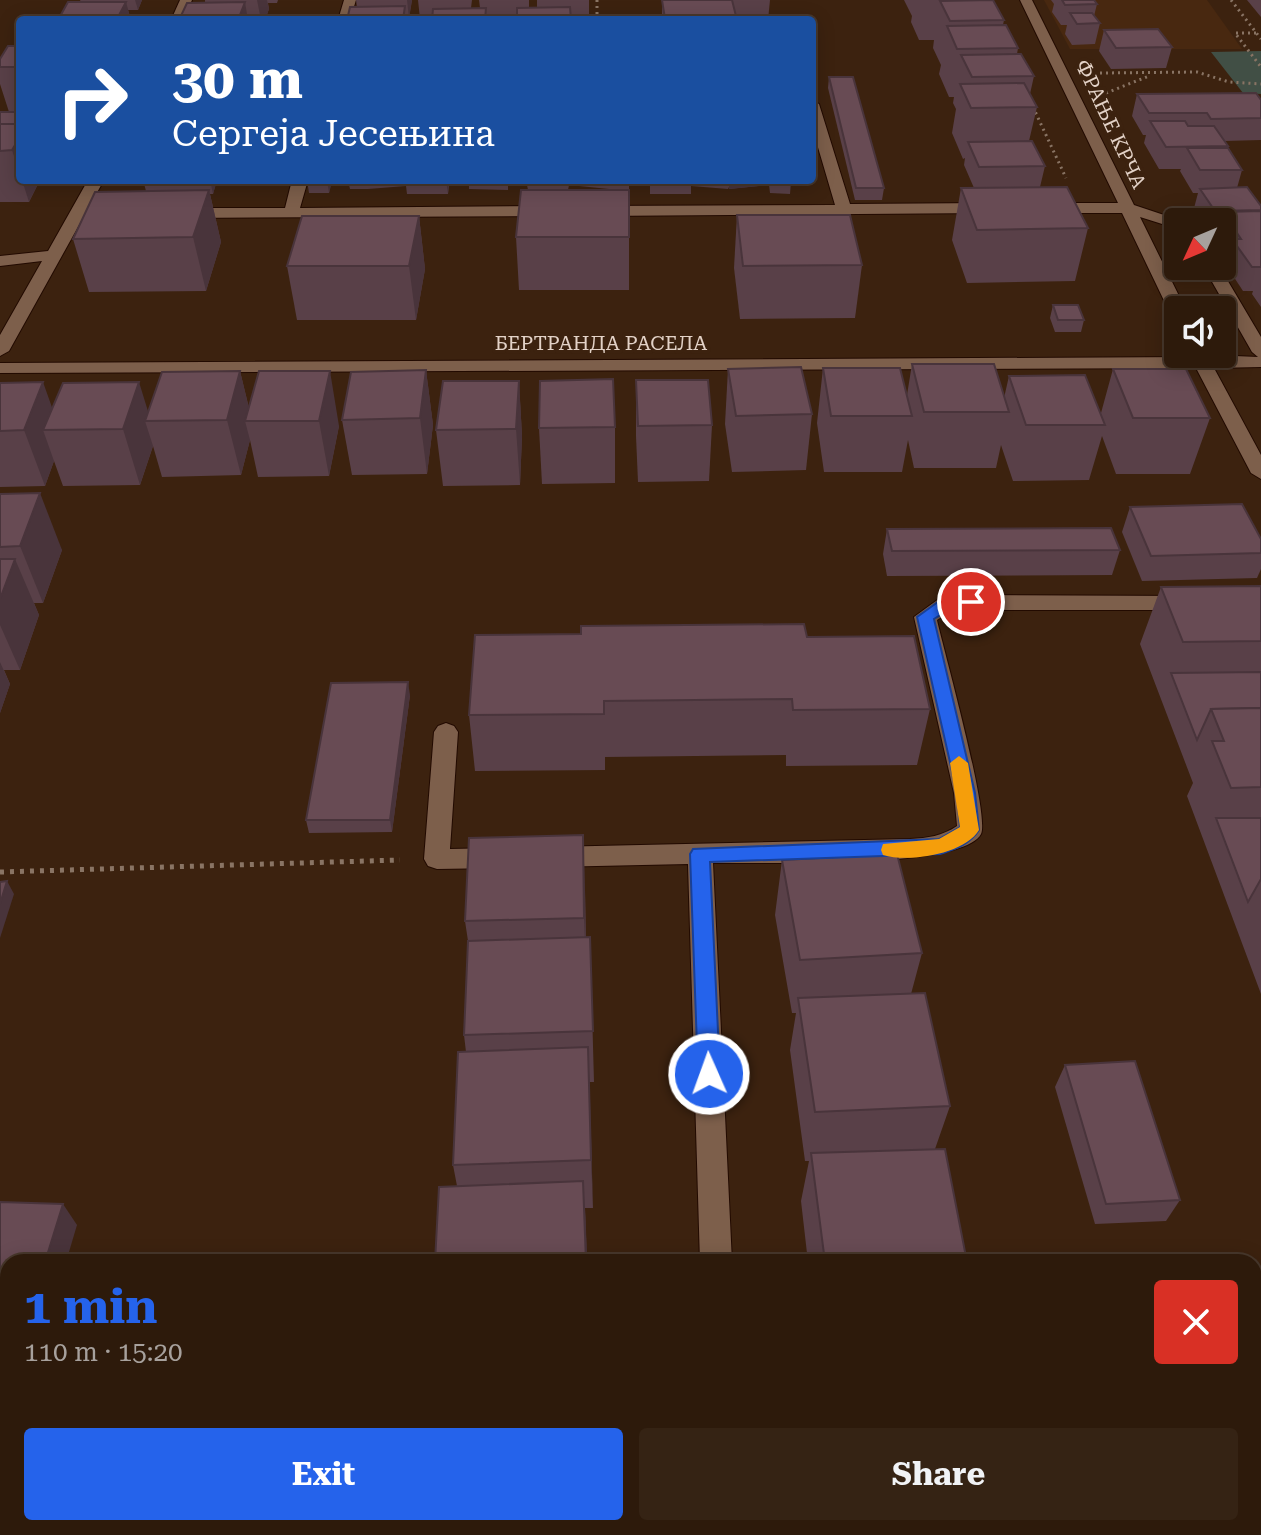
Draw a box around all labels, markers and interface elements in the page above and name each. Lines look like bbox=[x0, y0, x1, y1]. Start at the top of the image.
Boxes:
text: 30 m bbox=[172, 46, 303, 112]
icon: right bbox=[40, 48, 144, 152]
street label: ФРАЊЕ КРЧА bbox=[1071, 56, 1151, 192]
text: Сергеја Јесењина bbox=[172, 113, 495, 155]
north arrow bbox=[1164, 208, 1236, 280]
map controls bbox=[1164, 208, 1236, 368]
button: sound bbox=[1164, 296, 1236, 368]
street label: БЕРТРАНДА РАСЕЛА bbox=[495, 331, 707, 355]
pin bbox=[937, 568, 1005, 636]
icon: arrive bbox=[949, 580, 993, 624]
position arrow bbox=[667, 1032, 751, 1116]
text: 1 min bbox=[24, 1279, 157, 1335]
button: close bbox=[1154, 1280, 1238, 1364]
text: 110 m · 15:20 bbox=[24, 1337, 183, 1367]
button: Exit bbox=[24, 1428, 623, 1520]
button: Share bbox=[639, 1428, 1238, 1520]

